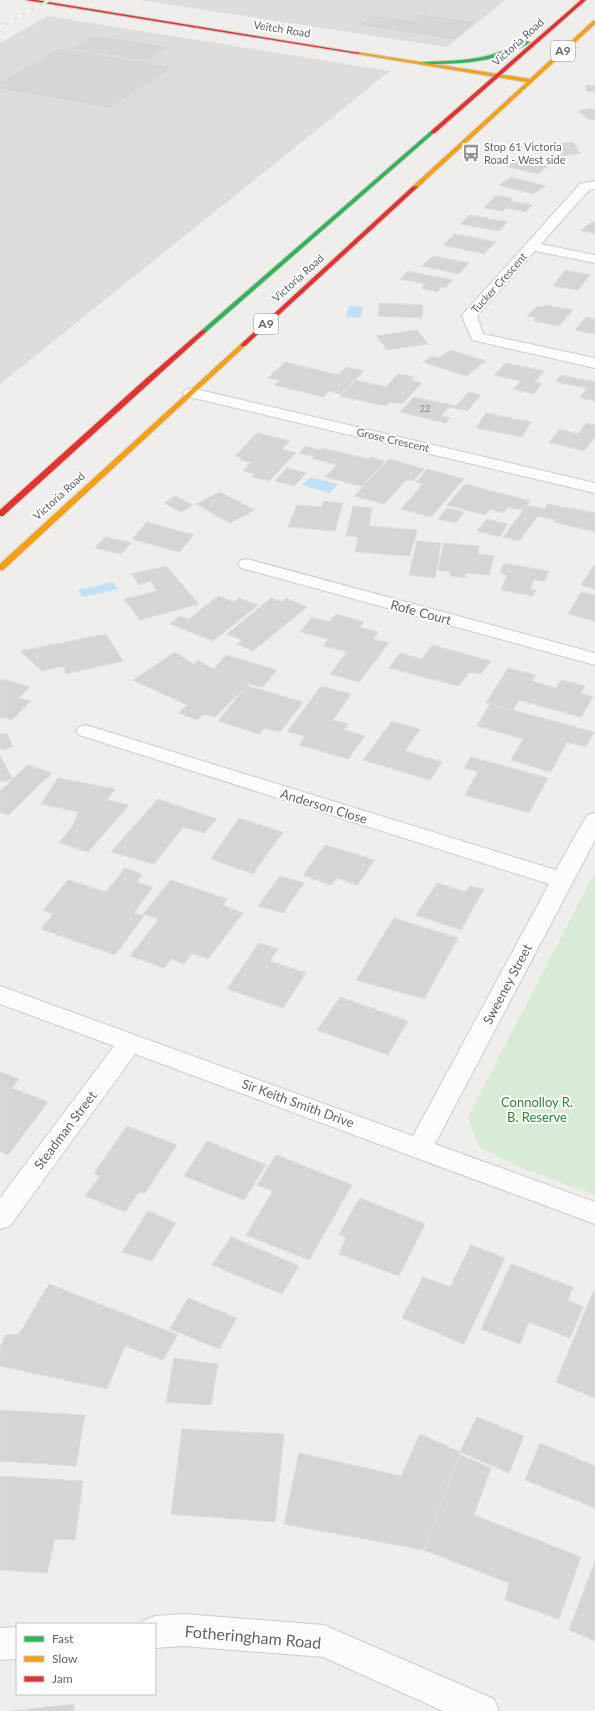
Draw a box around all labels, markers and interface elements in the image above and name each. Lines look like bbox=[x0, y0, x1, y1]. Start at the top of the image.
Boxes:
street label: Victoria Road bbox=[489, 15, 546, 68]
street label: Veitch Road bbox=[253, 18, 312, 39]
road number: A9 bbox=[551, 41, 575, 61]
place label: Stop 61 Victoria Road - West side bbox=[484, 140, 566, 166]
bus stop icon: Stop 61 Victoria Road - West side bbox=[461, 143, 481, 163]
street label: Tucker Crescent bbox=[468, 250, 529, 316]
street label: Victoria Road bbox=[269, 251, 326, 304]
road number: A9 bbox=[254, 314, 278, 334]
house number: 22 bbox=[420, 403, 430, 414]
street label: Grose Crescent bbox=[356, 425, 431, 454]
street label: Victoria Road bbox=[30, 469, 87, 522]
street label: Rofe Court bbox=[389, 596, 453, 628]
street label: Anderson Close bbox=[279, 785, 370, 827]
street label: Sweeney Street bbox=[479, 941, 535, 1027]
street label: Sir Keith Smith Drive bbox=[240, 1075, 356, 1131]
street label: Steadman Street bbox=[30, 1087, 100, 1172]
park label: Connolloy R. B. Reserve bbox=[501, 1094, 573, 1125]
street label: Fotheringham Road bbox=[184, 1621, 322, 1652]
legend bbox=[16, 1623, 156, 1695]
text: Fast bbox=[52, 1631, 74, 1646]
text: Slow bbox=[52, 1651, 78, 1666]
text: Jam bbox=[52, 1671, 73, 1686]

